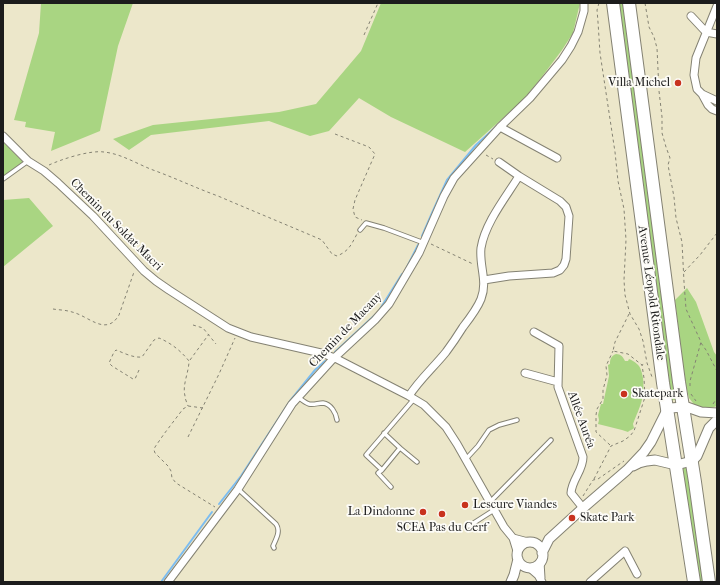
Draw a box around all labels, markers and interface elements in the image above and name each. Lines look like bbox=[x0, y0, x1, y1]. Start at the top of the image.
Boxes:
place label: Villa Michel bbox=[608, 76, 670, 90]
marker: Villa Michel bbox=[673, 78, 683, 88]
street label: Chemin du Soldat Macri bbox=[67, 176, 165, 274]
street label: Avenue Léopold Ritondale bbox=[634, 225, 668, 361]
street label: Chemin de Macany bbox=[306, 289, 386, 371]
place label: Skatepark bbox=[632, 387, 683, 401]
street label: Allée Auréa bbox=[564, 389, 598, 451]
marker: Skatepark bbox=[619, 389, 629, 399]
place label: Lescure Viandes bbox=[473, 498, 557, 512]
marker: Lescure Viandes bbox=[460, 500, 470, 510]
place label: La Dindonne bbox=[348, 505, 415, 519]
marker: La Dindonne bbox=[418, 507, 428, 517]
marker: SCEA Pas du Cerf bbox=[437, 509, 447, 519]
place label: Skate Park bbox=[580, 511, 635, 525]
marker: Skate Park bbox=[567, 513, 577, 523]
place label: SCEA Pas du Cerf bbox=[397, 521, 487, 535]

